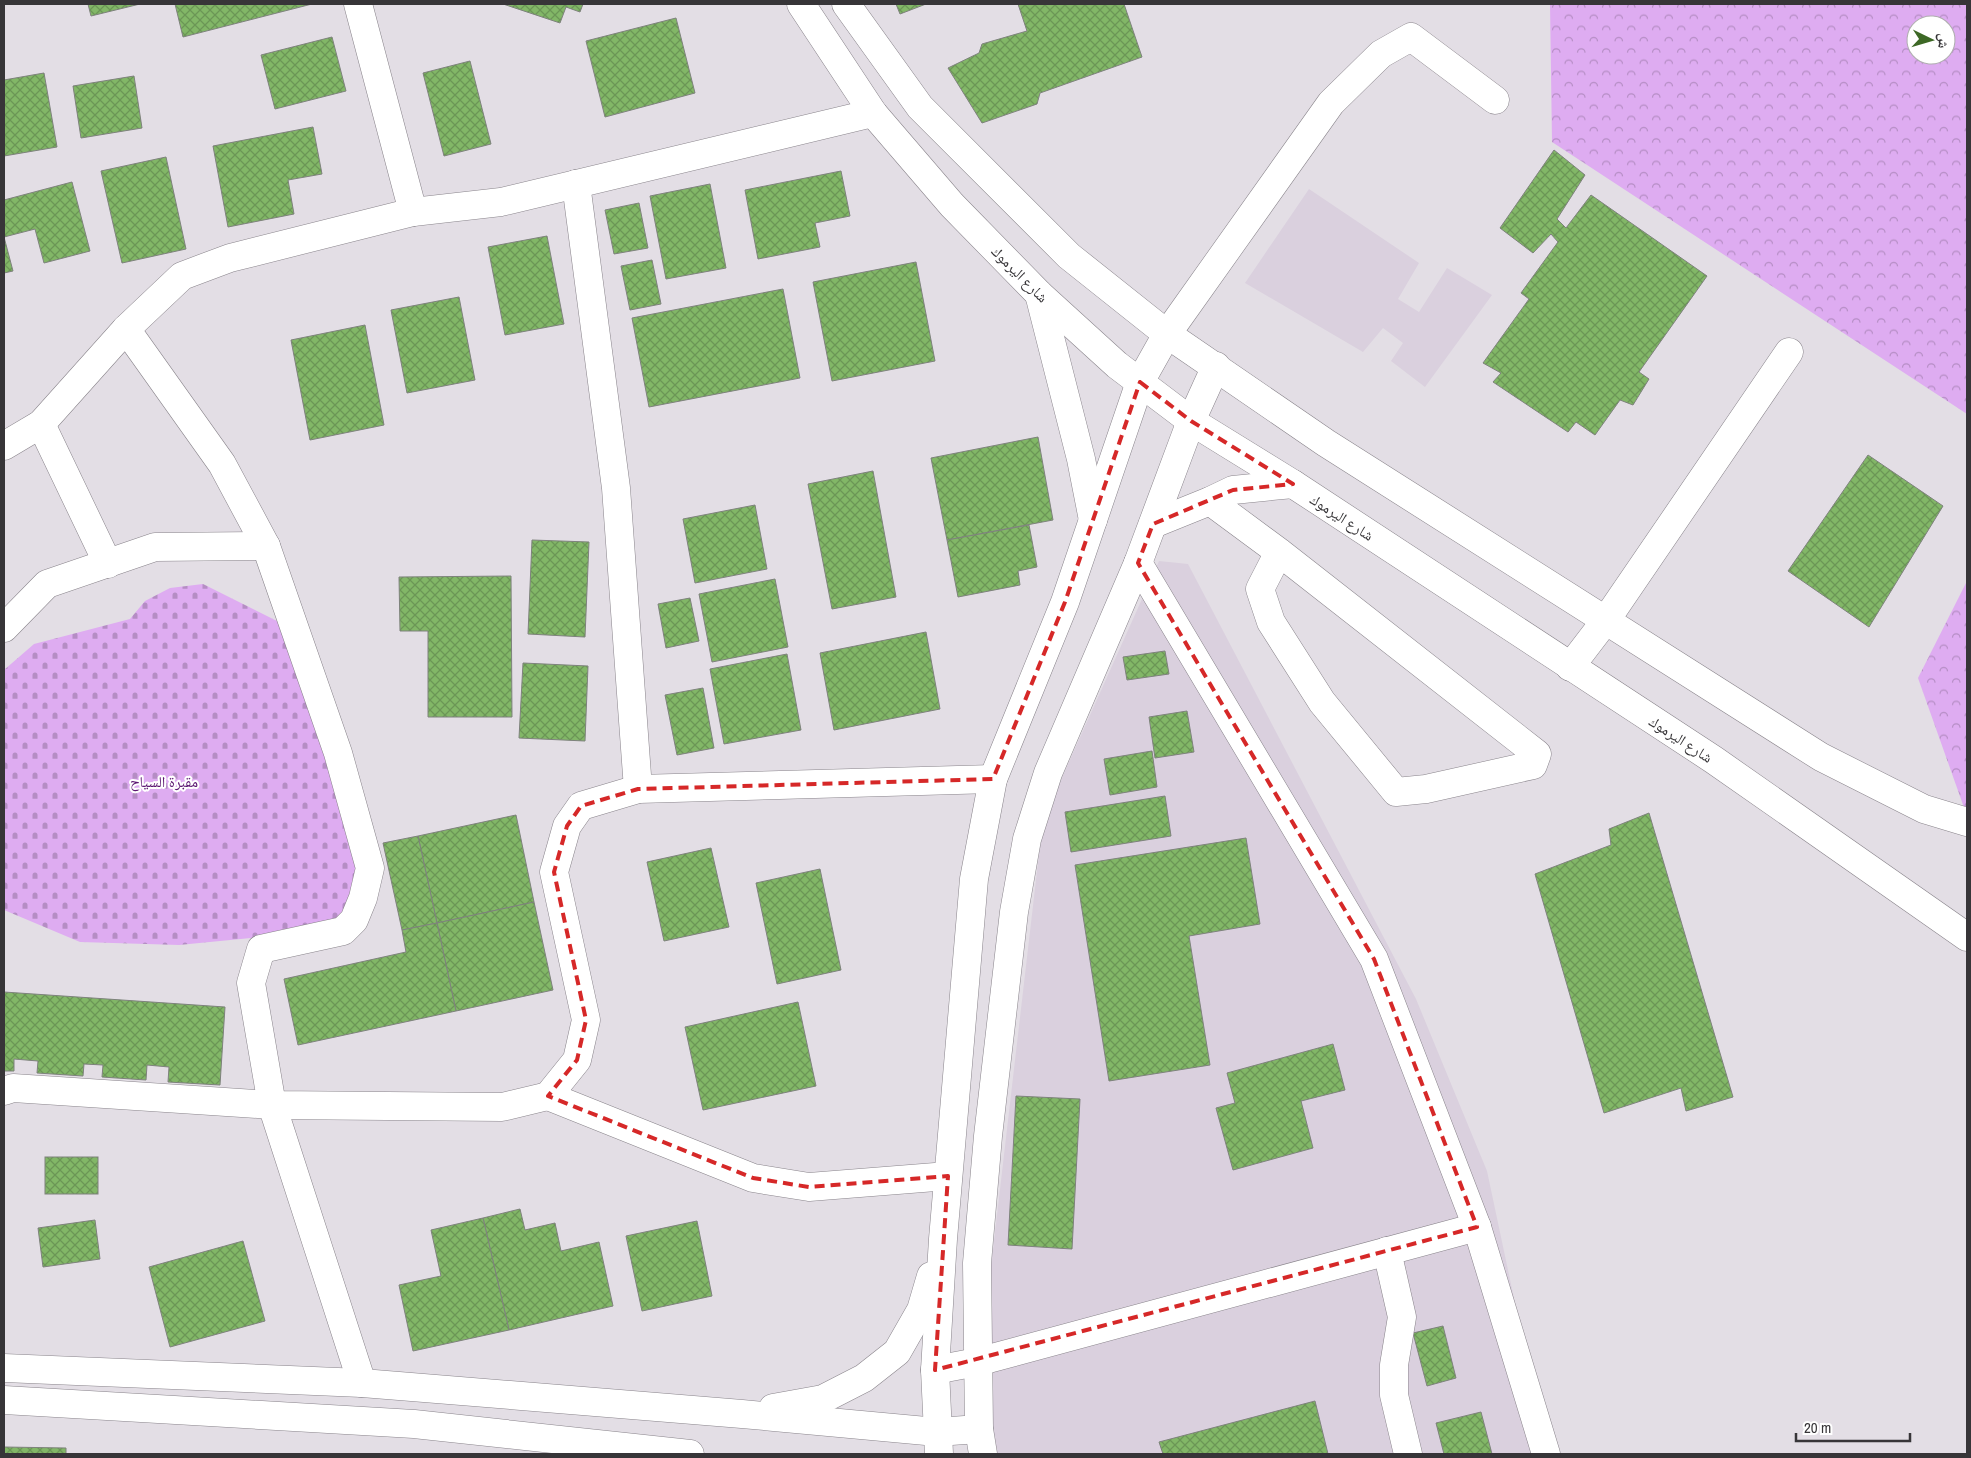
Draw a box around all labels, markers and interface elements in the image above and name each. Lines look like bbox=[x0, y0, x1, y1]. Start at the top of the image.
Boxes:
north arrow bbox=[1906, 15, 1956, 65]
text: ش bbox=[1934, 33, 1954, 49]
street label: شارع اليرموك bbox=[987, 241, 1053, 307]
street label: شارع اليرموك bbox=[1306, 488, 1378, 546]
street label: شارع اليرموك bbox=[1645, 710, 1717, 768]
park label: مقبرة السياح bbox=[130, 771, 198, 792]
scale bar bbox=[1796, 1410, 1910, 1442]
text: 20 m bbox=[1804, 1417, 1831, 1438]

